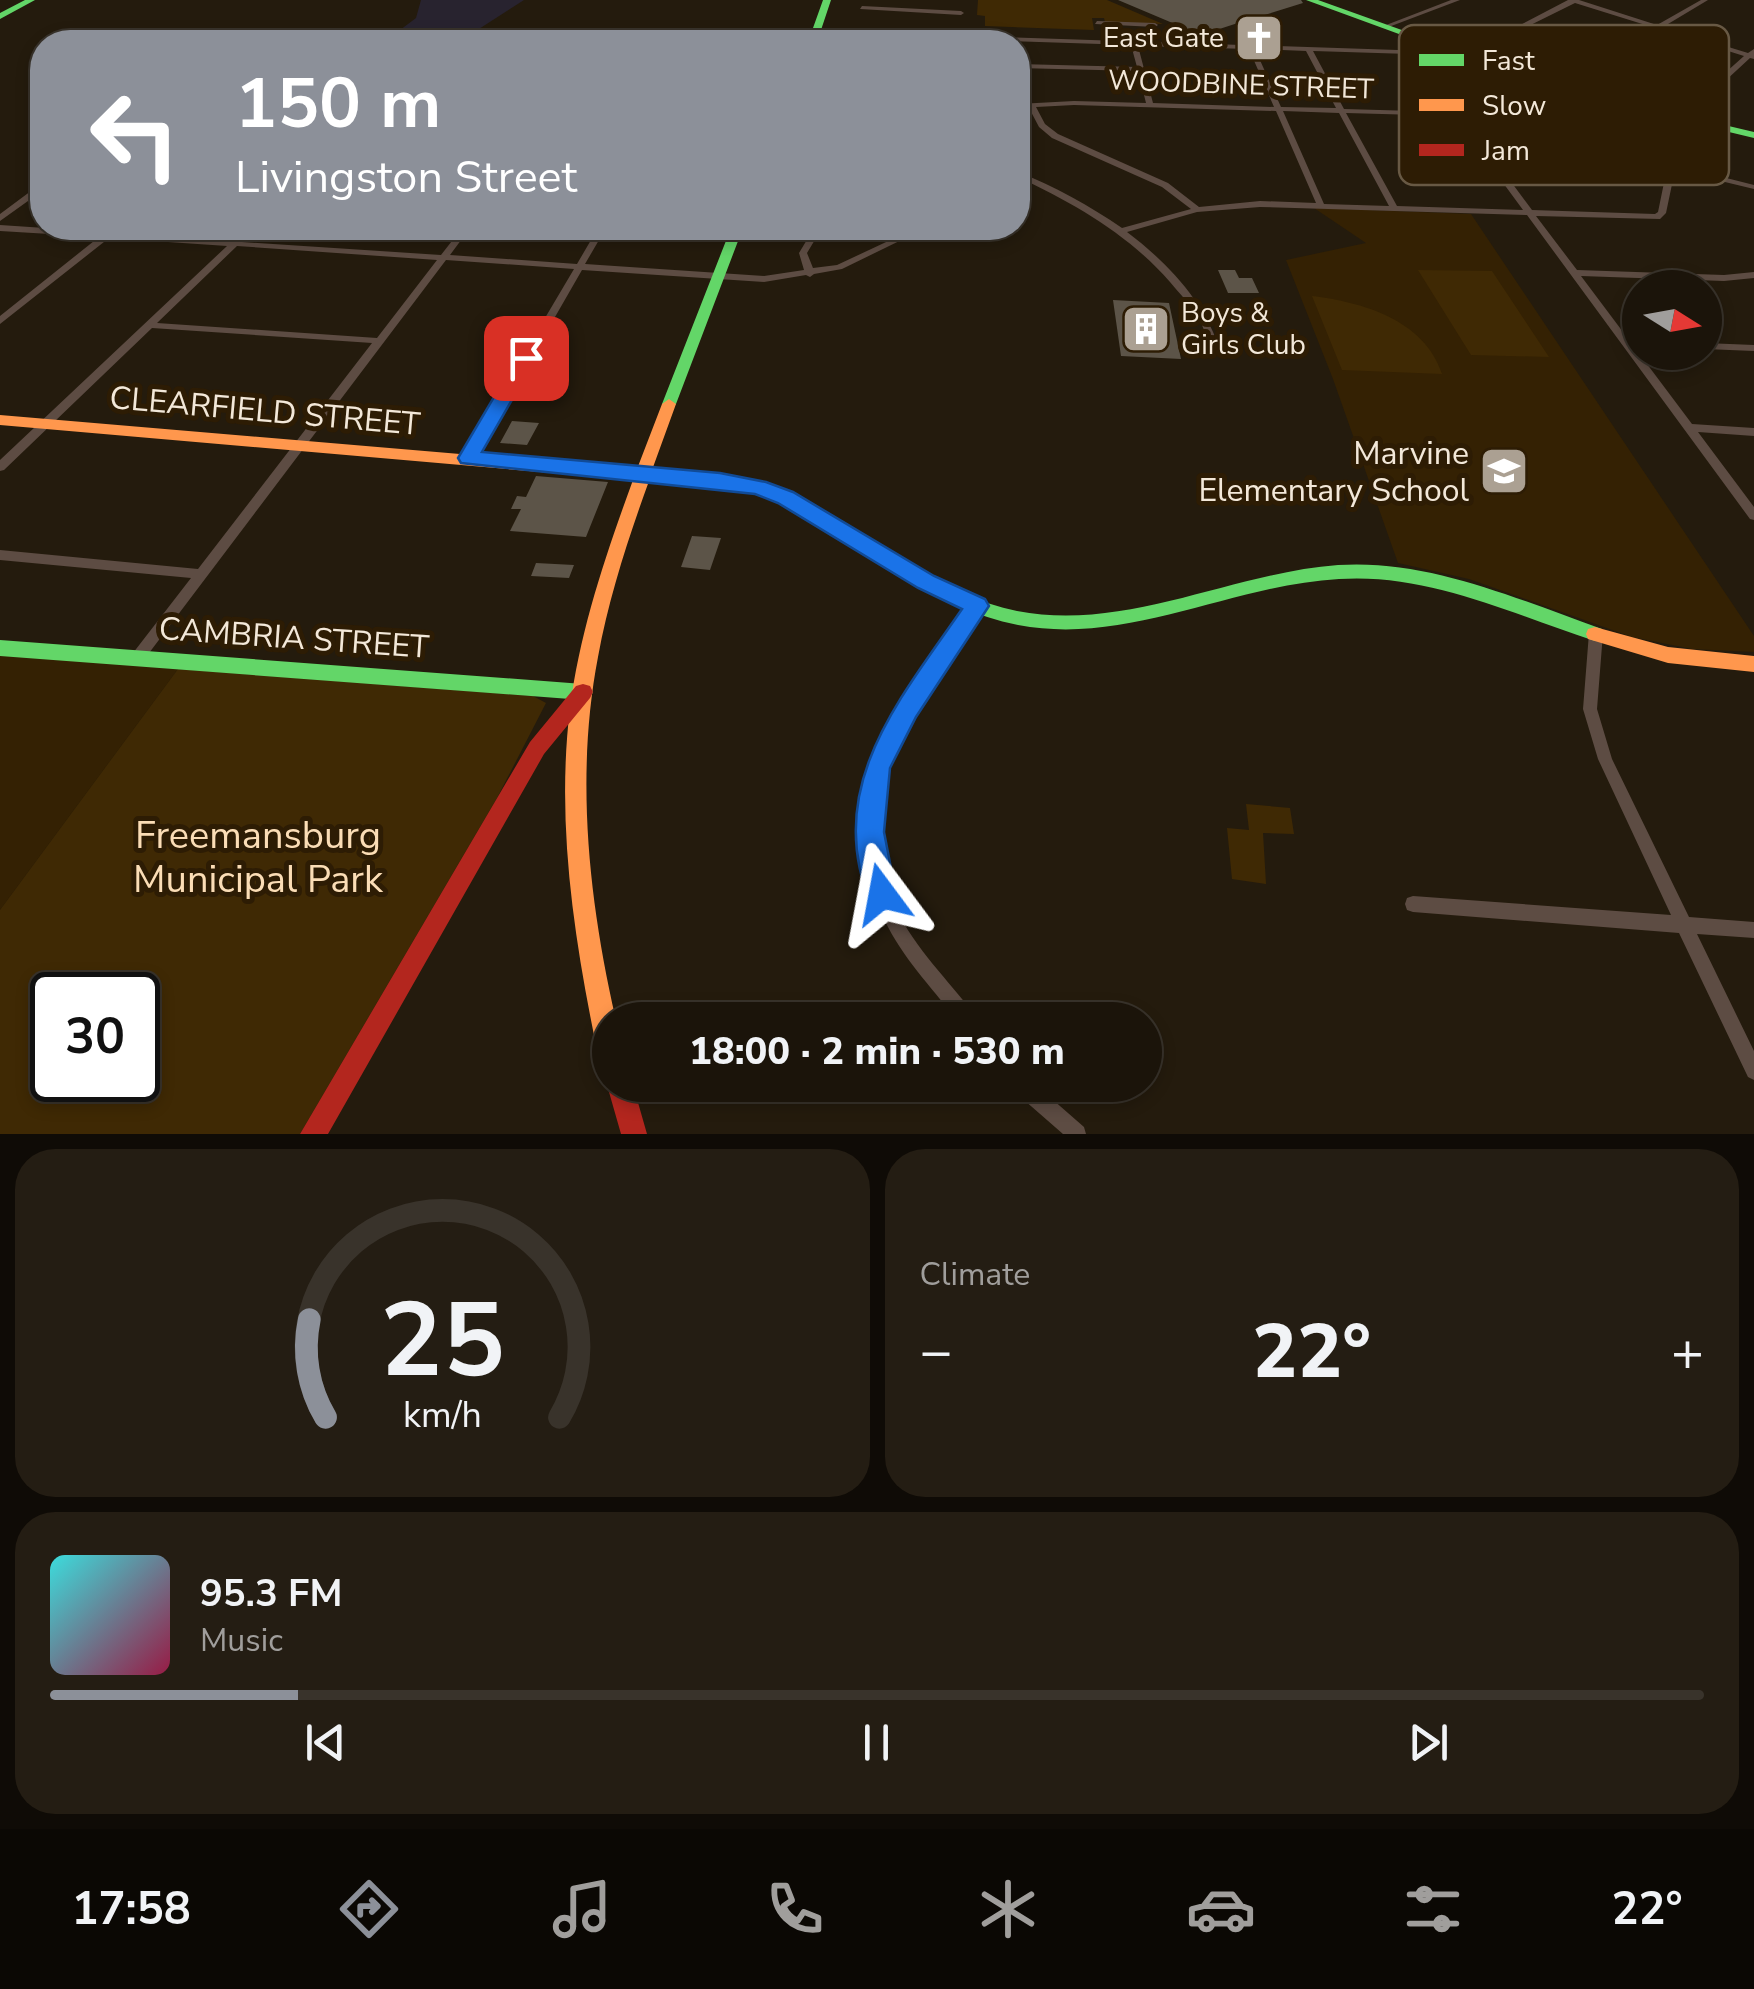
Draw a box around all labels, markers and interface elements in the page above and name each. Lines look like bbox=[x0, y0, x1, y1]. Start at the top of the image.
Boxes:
church icon: East Gate bbox=[1233, 12, 1285, 64]
place label: East Gate bbox=[1103, 19, 1224, 57]
legend bbox=[1399, 25, 1729, 185]
text: Fast bbox=[1482, 42, 1535, 80]
text: 150 m bbox=[235, 56, 441, 152]
street label: WOODBINE STREET bbox=[1107, 61, 1375, 109]
icon: left bbox=[70, 70, 200, 200]
text: Slow bbox=[1482, 87, 1546, 125]
text: Jam bbox=[1481, 132, 1530, 170]
text: Livingston Street bbox=[235, 147, 577, 208]
north arrow bbox=[1622, 270, 1722, 370]
map controls bbox=[1622, 270, 1722, 370]
place label: Boys & Girls Club bbox=[1181, 294, 1306, 364]
building icon: Boys & Girls Club bbox=[1120, 303, 1172, 355]
pin bbox=[484, 316, 569, 401]
icon: arrive bbox=[499, 331, 554, 386]
street label: CLEARFIELD STREET bbox=[108, 376, 423, 446]
place label: Marvine Elementary School bbox=[1198, 432, 1470, 512]
school or university icon: Marvine Elementary School bbox=[1478, 445, 1530, 497]
street label: CAMBRIA STREET bbox=[158, 607, 431, 669]
park label: Freemansburg Municipal Park bbox=[133, 810, 384, 905]
position arrow bbox=[830, 842, 934, 946]
speed limit sign: 30 bbox=[30, 972, 160, 1102]
text: 18:00 · 2 min · 530 m bbox=[689, 1026, 1065, 1077]
text: Climate bbox=[920, 1253, 1030, 1296]
text: 25 bbox=[380, 1270, 505, 1412]
text: 22° bbox=[1252, 1301, 1371, 1403]
text: − bbox=[920, 1314, 953, 1389]
text: + bbox=[1671, 1314, 1704, 1389]
text: km/h bbox=[403, 1391, 482, 1440]
text: 95.3 FM bbox=[200, 1568, 342, 1619]
text: Music bbox=[200, 1619, 283, 1662]
icon: previous bbox=[298, 1715, 353, 1770]
icon: pause bbox=[849, 1715, 904, 1770]
icon: next bbox=[1401, 1715, 1456, 1770]
icon: directions bbox=[334, 1874, 404, 1944]
icon: music bbox=[547, 1874, 617, 1944]
icon: phone bbox=[760, 1874, 830, 1944]
icon: climate bbox=[973, 1874, 1043, 1944]
icon: car bbox=[1186, 1874, 1256, 1944]
icon: filters bbox=[1398, 1874, 1468, 1944]
text: 17:58 bbox=[71, 1879, 191, 1940]
text: 22° bbox=[1611, 1879, 1683, 1940]

